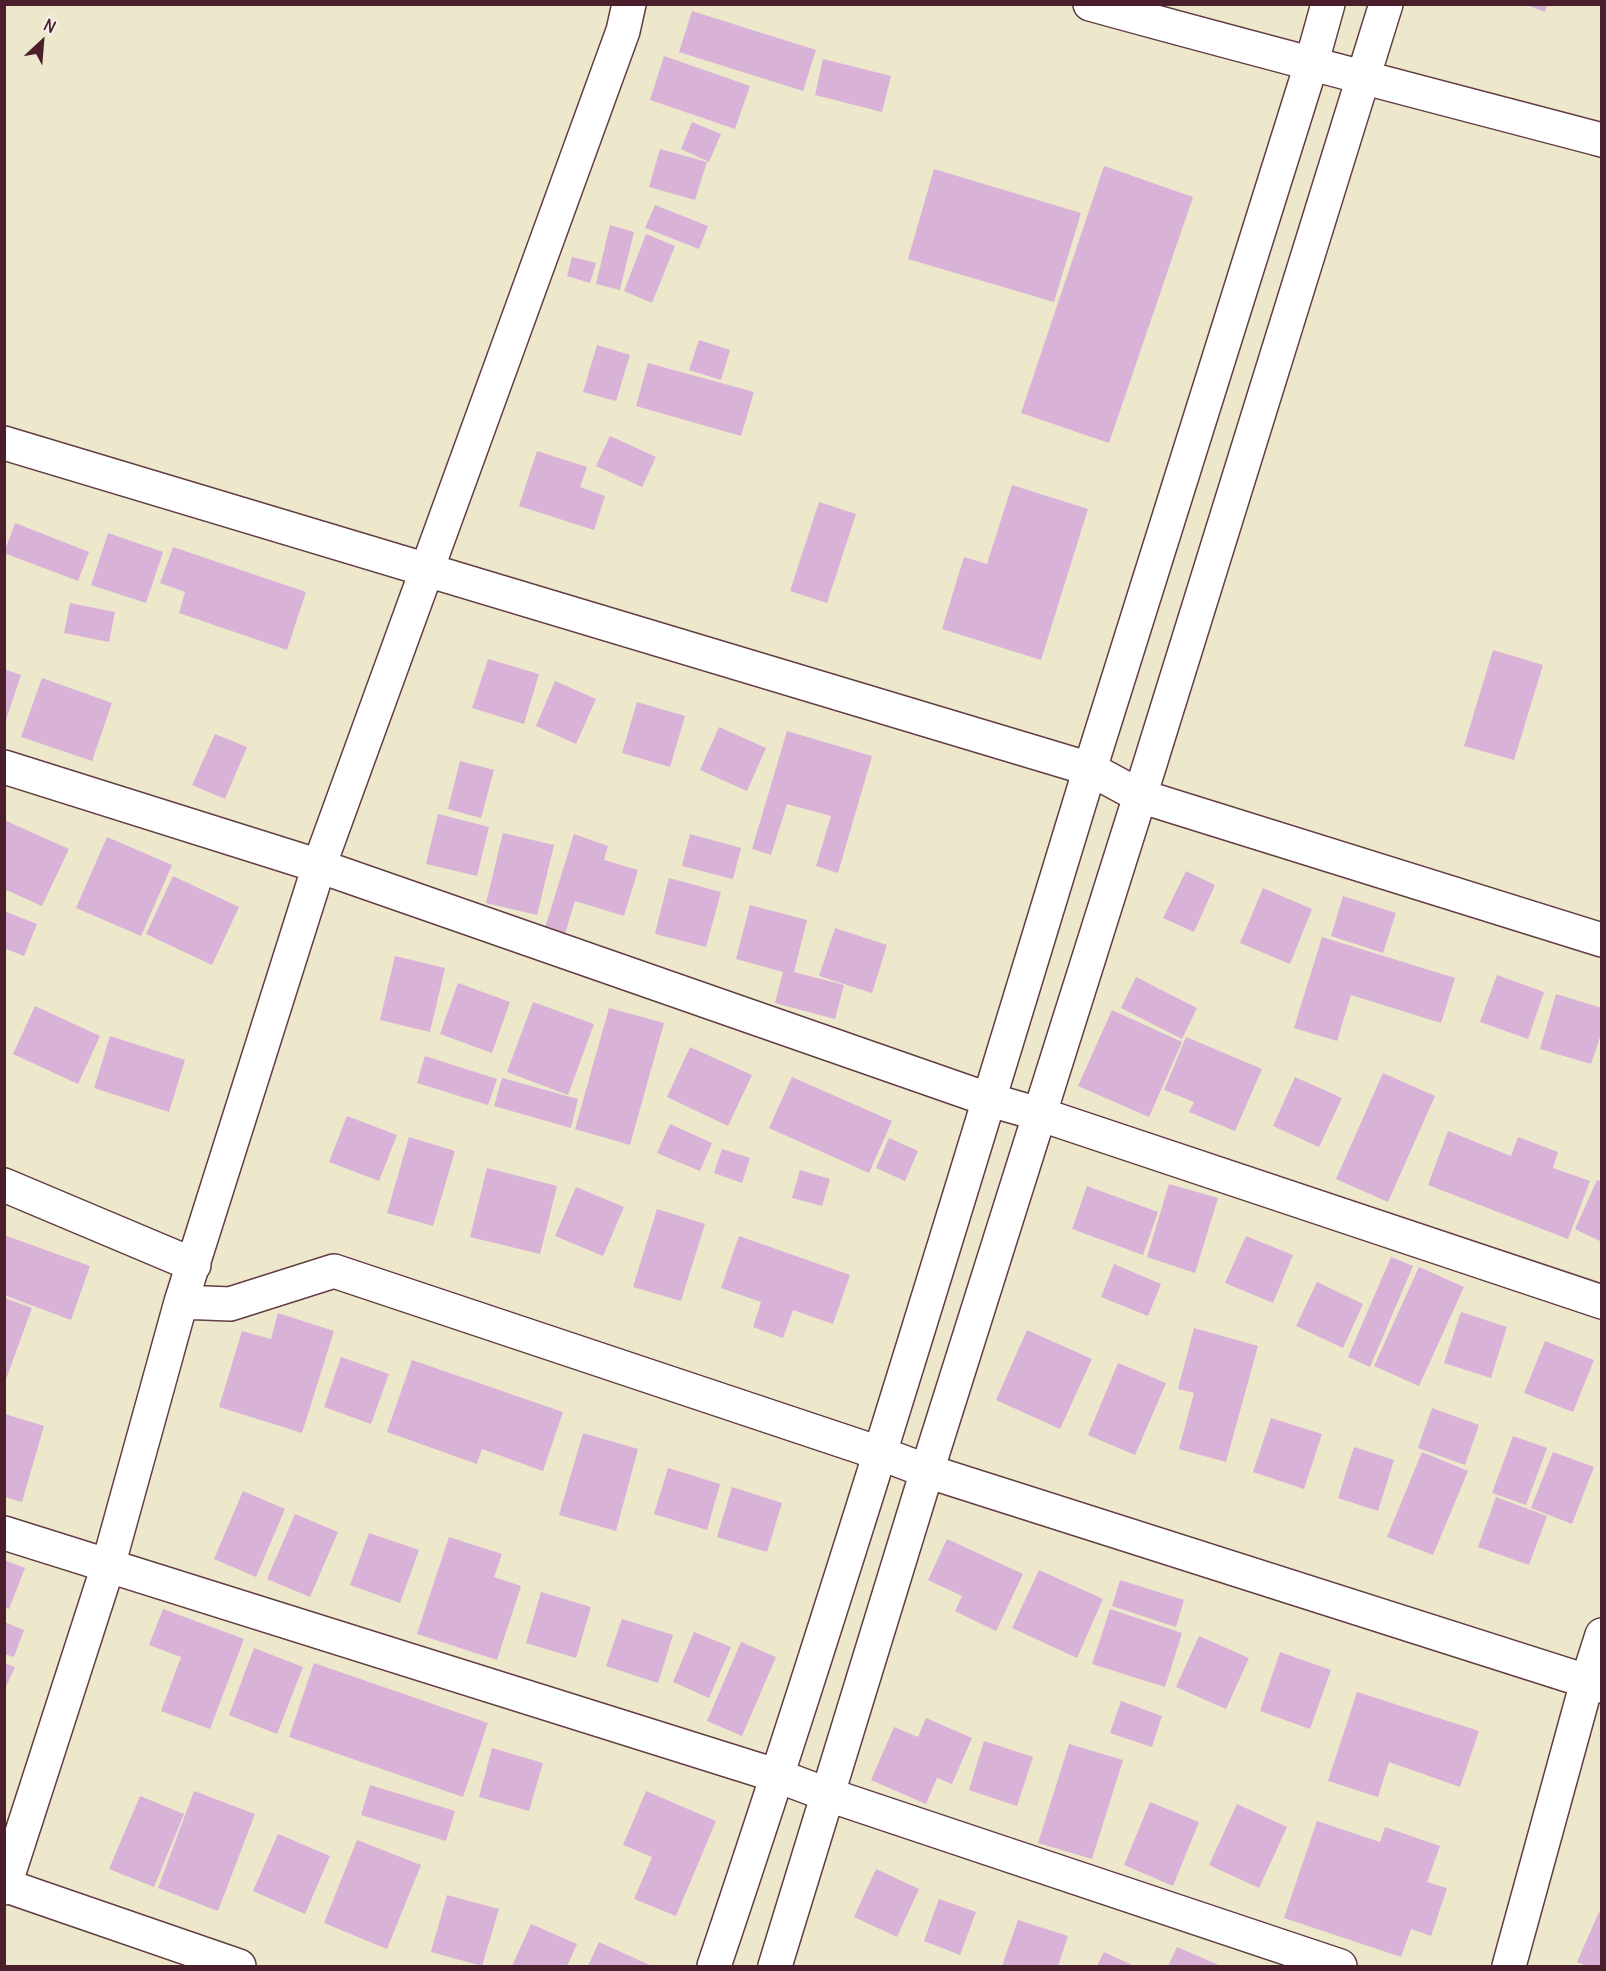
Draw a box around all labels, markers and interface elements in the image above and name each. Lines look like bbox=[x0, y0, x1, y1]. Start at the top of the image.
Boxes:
north arrow bbox=[12, 12, 72, 72]
text: N bbox=[41, 14, 59, 37]

